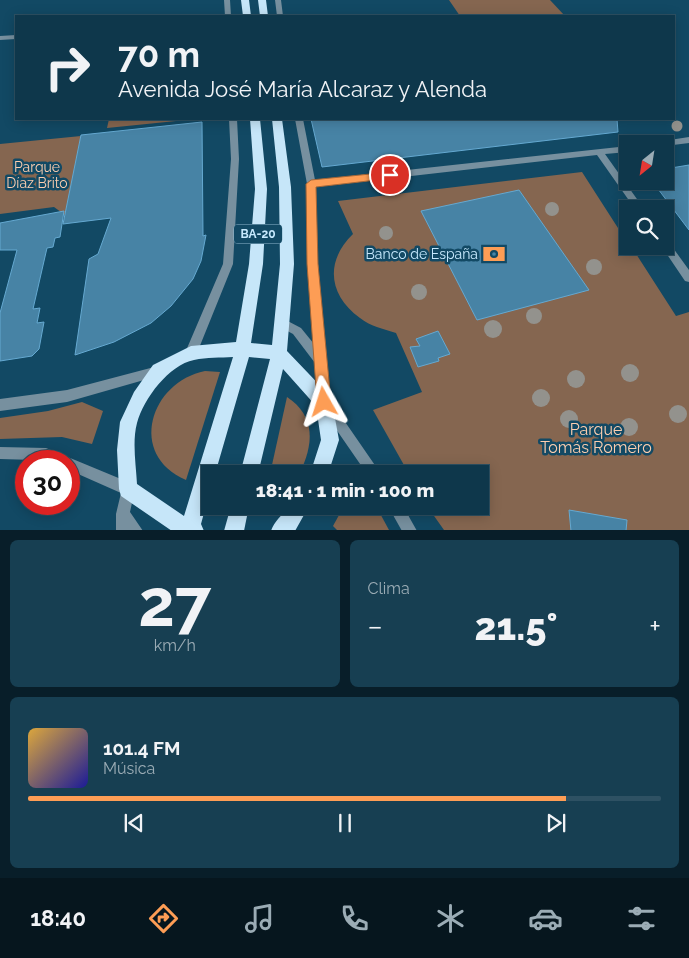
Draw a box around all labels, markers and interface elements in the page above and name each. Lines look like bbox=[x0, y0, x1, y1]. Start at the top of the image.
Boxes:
text: 70 m bbox=[118, 34, 200, 75]
icon: right bbox=[35, 35, 100, 100]
text: Avenida José María Alcaraz y Alenda bbox=[118, 76, 487, 102]
north arrow bbox=[619, 135, 674, 190]
map controls bbox=[619, 135, 674, 255]
pin bbox=[369, 154, 411, 196]
park label: Parque Díaz Brito bbox=[6, 159, 68, 191]
icon: arrive bbox=[376, 161, 404, 189]
button: search bbox=[619, 200, 674, 255]
road number: BA-20 bbox=[234, 224, 282, 243]
bank icon: Banco de España bbox=[481, 241, 507, 267]
place label: Banco de España bbox=[366, 246, 478, 262]
position arrow bbox=[297, 375, 349, 427]
park label: Parque Tomás Romero bbox=[540, 420, 652, 457]
speed limit sign: 30 bbox=[15, 450, 80, 515]
text: 18:41 · 1 min · 100 m bbox=[256, 479, 434, 501]
text: 27 bbox=[138, 565, 211, 641]
text: Clima bbox=[368, 579, 410, 598]
text: 21.5° bbox=[474, 604, 558, 649]
text: − bbox=[368, 610, 383, 643]
text: + bbox=[649, 610, 661, 643]
text: km/h bbox=[154, 636, 196, 655]
text: 101.4 FM bbox=[103, 737, 180, 759]
text: Música bbox=[103, 759, 155, 778]
icon: previous bbox=[120, 809, 148, 837]
icon: pause bbox=[331, 809, 359, 837]
icon: next bbox=[542, 809, 570, 837]
icon: directions bbox=[146, 901, 181, 936]
icon: music bbox=[242, 901, 277, 936]
icon: phone bbox=[337, 901, 372, 936]
icon: climate bbox=[433, 901, 468, 936]
icon: car bbox=[528, 901, 563, 936]
icon: filters bbox=[624, 901, 659, 936]
text: 18:40 bbox=[30, 905, 86, 931]

